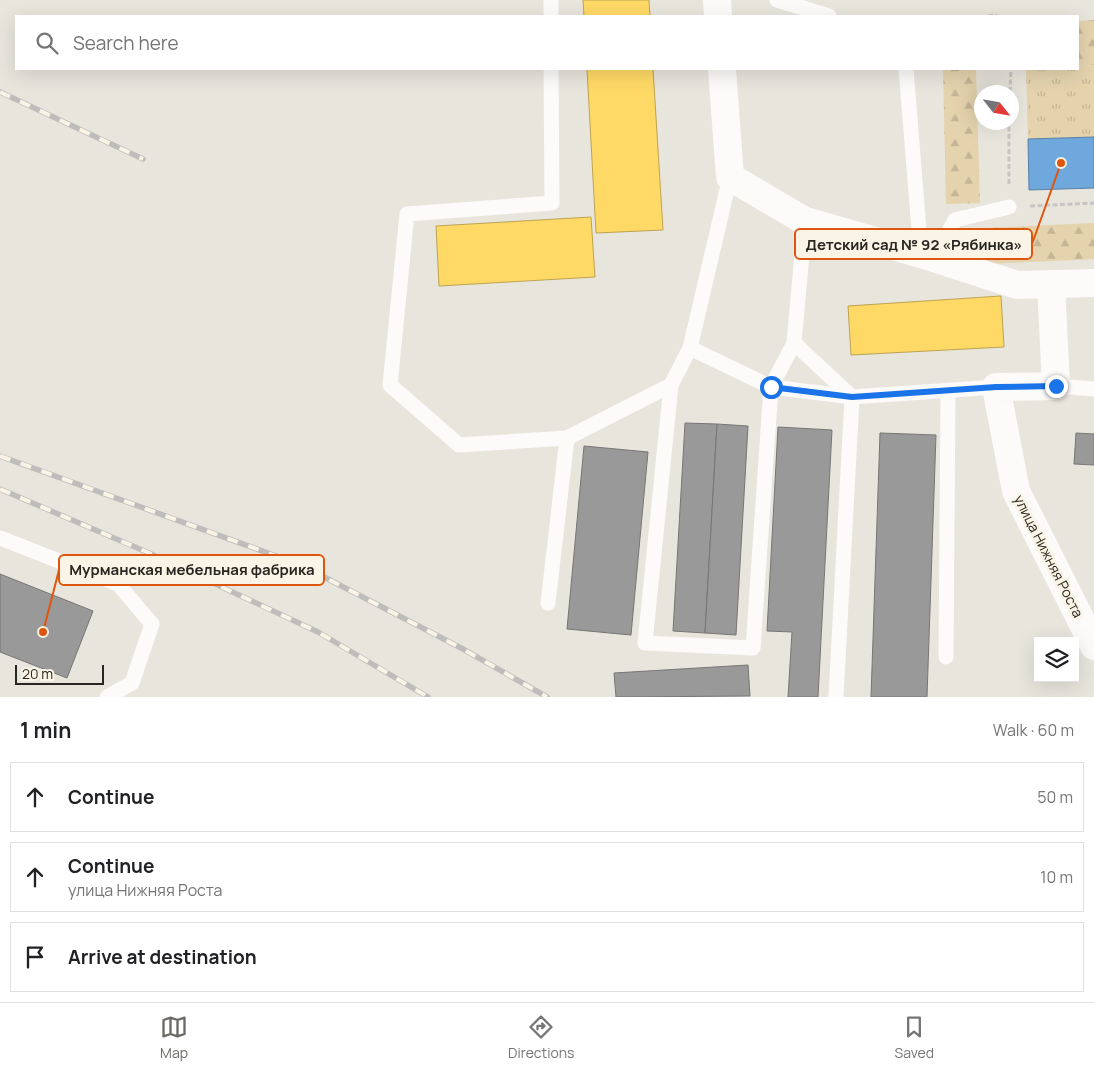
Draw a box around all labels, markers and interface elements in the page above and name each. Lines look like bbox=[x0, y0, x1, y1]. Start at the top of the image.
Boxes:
search box bbox=[15, 15, 1079, 70]
icon: search bbox=[33, 29, 61, 57]
text: Search here bbox=[73, 30, 179, 56]
north arrow bbox=[974, 85, 1019, 130]
callout: Детский сад № 92 «Рябинка» bbox=[795, 229, 1032, 259]
text: Детский сад № 92 «Рябинка» bbox=[806, 234, 1022, 255]
route end bbox=[1045, 375, 1068, 398]
route start bbox=[760, 376, 783, 399]
street label: улица Нижняя Роста bbox=[1010, 491, 1088, 621]
callout: Мурманская мебельная фабрика bbox=[59, 555, 324, 585]
text: Мурманская мебельная фабрика bbox=[69, 559, 315, 580]
map controls bbox=[1034, 637, 1079, 682]
button: layers bbox=[1034, 637, 1079, 682]
scale bar bbox=[15, 662, 104, 685]
text: 20 m bbox=[22, 664, 53, 683]
text: 1 min bbox=[20, 716, 71, 744]
text: Walk · 60 m bbox=[993, 719, 1074, 741]
icon: ahead bbox=[21, 783, 49, 811]
text: Continue bbox=[68, 784, 154, 810]
text: 50 m bbox=[1037, 786, 1073, 808]
text: Continue bbox=[68, 853, 154, 879]
icon: ahead bbox=[21, 863, 49, 891]
text: 10 m bbox=[1040, 866, 1073, 888]
text: улица Нижняя Роста bbox=[68, 879, 222, 901]
icon: arrive bbox=[21, 943, 49, 971]
text: Arrive at destination bbox=[68, 944, 257, 970]
tab: Map bbox=[160, 1013, 188, 1062]
tab: Directions bbox=[508, 1013, 574, 1062]
tab: Saved bbox=[895, 1013, 934, 1062]

